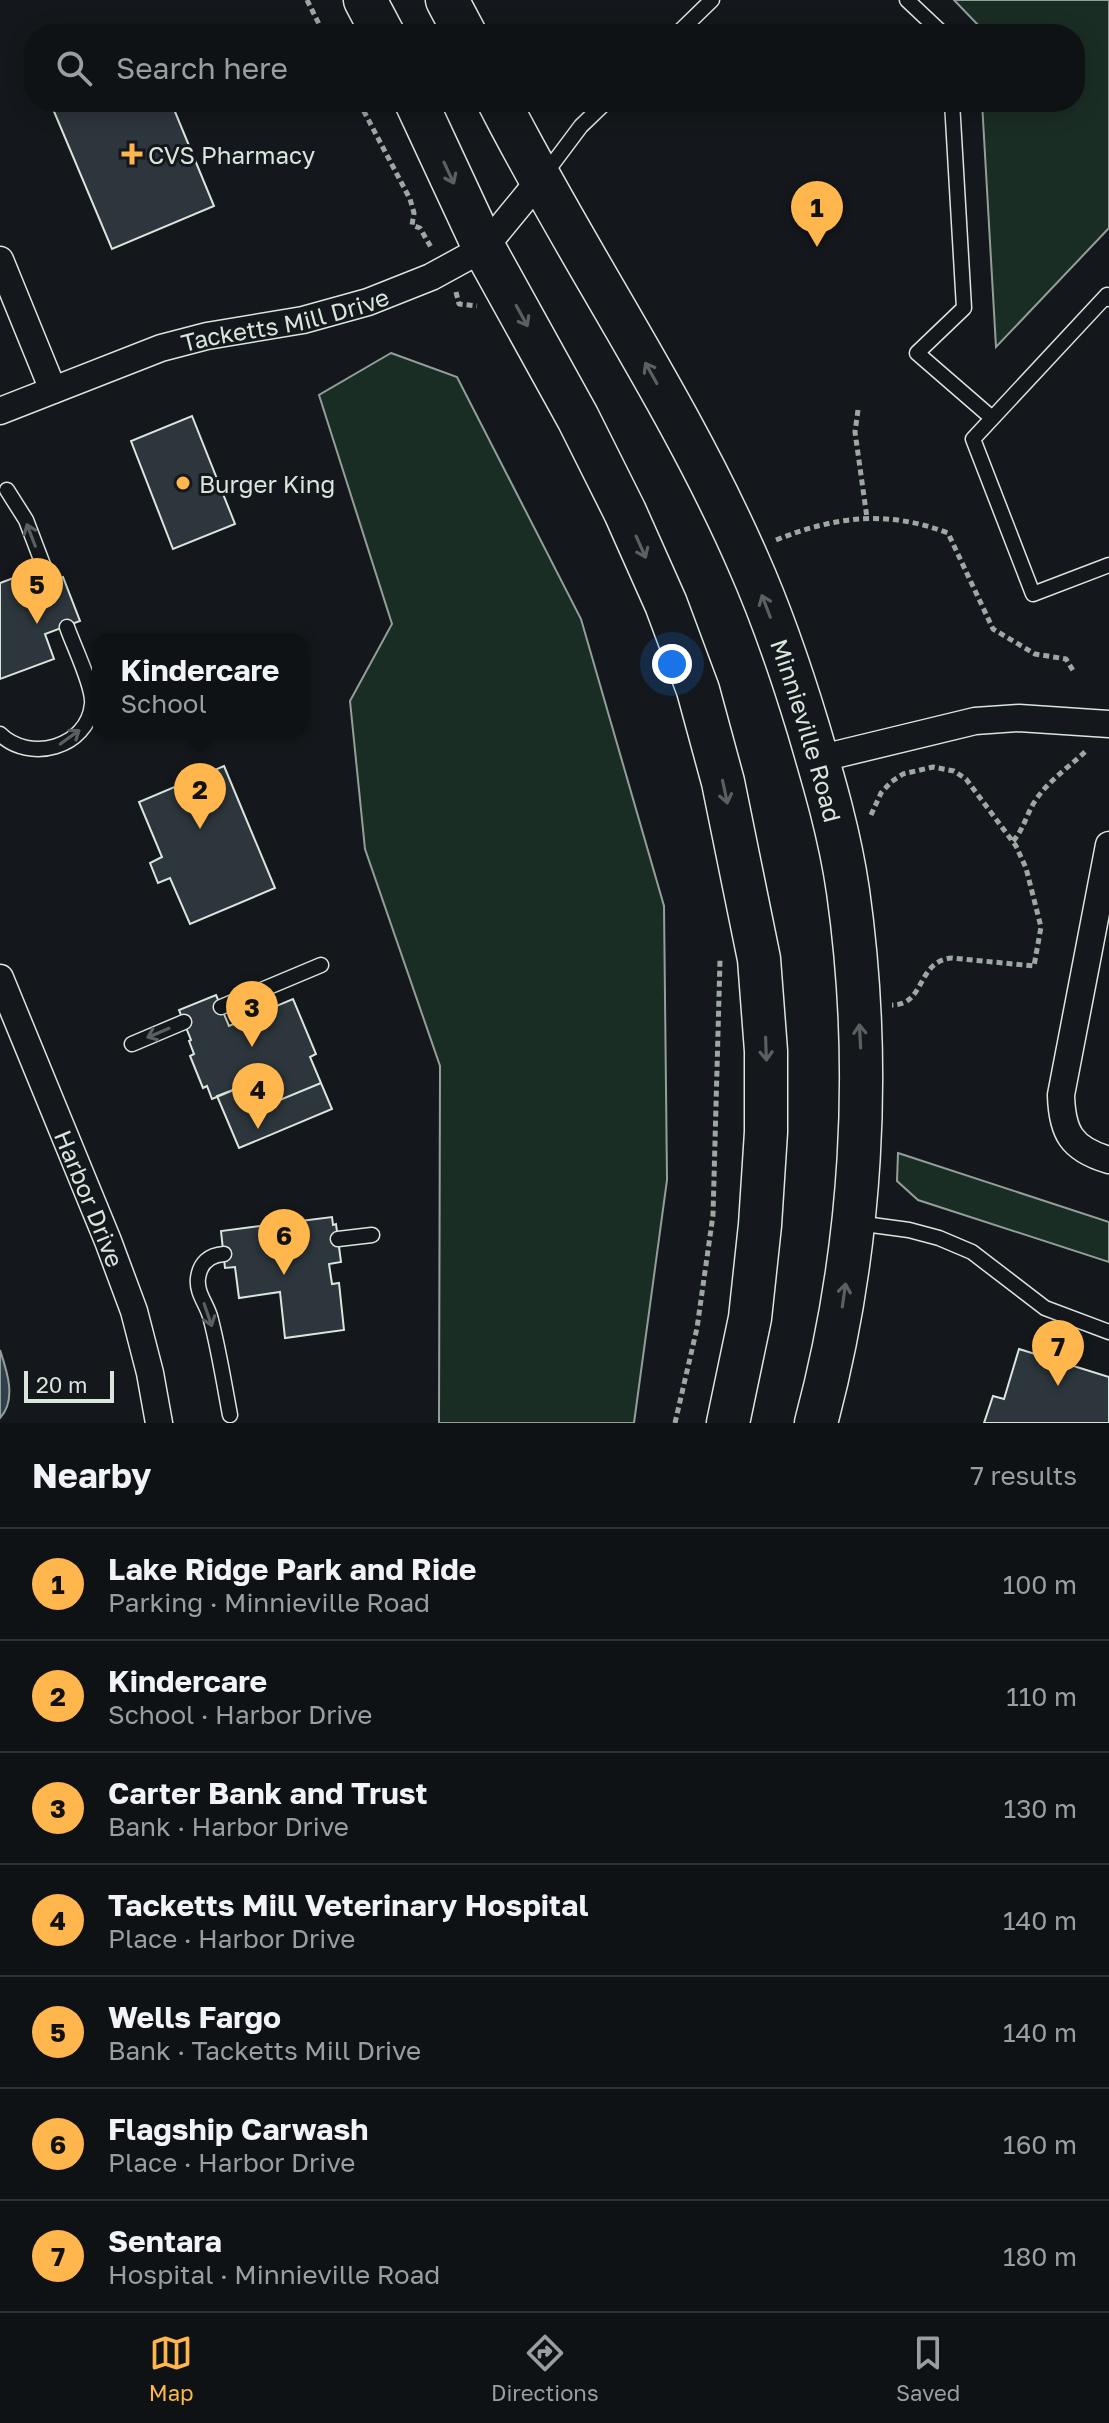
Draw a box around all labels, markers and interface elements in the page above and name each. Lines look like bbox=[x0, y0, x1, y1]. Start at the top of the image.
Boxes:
search box bbox=[24, 24, 1085, 112]
icon: search bbox=[52, 46, 96, 90]
text: Search here bbox=[116, 50, 288, 86]
place label: CVS Pharmacy bbox=[148, 140, 315, 169]
marker: CVS Pharmacy bbox=[123, 145, 141, 163]
one-way arrow bbox=[442, 160, 457, 184]
pin: 1 bbox=[791, 181, 843, 247]
street label: Tacketts Mill Drive bbox=[178, 281, 393, 357]
one-way arrow bbox=[514, 304, 530, 327]
one-way arrow bbox=[643, 362, 659, 385]
place label: Burger King bbox=[199, 469, 335, 498]
marker: Burger King bbox=[174, 474, 192, 492]
one-way arrow bbox=[23, 523, 37, 548]
one-way arrow bbox=[634, 535, 649, 559]
pin: 5 bbox=[11, 558, 63, 624]
one-way arrow bbox=[758, 594, 772, 619]
popup bbox=[92, 633, 308, 737]
street label: Minnieville Road bbox=[766, 635, 848, 825]
your location bbox=[652, 644, 692, 684]
text: Kindercare bbox=[120, 652, 280, 688]
text: School bbox=[120, 688, 207, 719]
one-way arrow bbox=[59, 729, 81, 746]
pin: 2 bbox=[174, 763, 226, 829]
one-way arrow bbox=[718, 779, 733, 805]
pin: 3 bbox=[226, 981, 278, 1047]
one-way arrow bbox=[852, 1023, 867, 1050]
one-way arrow bbox=[146, 1027, 171, 1042]
one-way arrow bbox=[758, 1035, 773, 1062]
pin: 4 bbox=[232, 1063, 284, 1129]
street label: Harbor Drive bbox=[49, 1125, 131, 1271]
pin: 6 bbox=[258, 1209, 310, 1275]
one-way arrow bbox=[837, 1282, 852, 1309]
one-way arrow bbox=[202, 1302, 217, 1327]
pin: 7 bbox=[1032, 1320, 1084, 1386]
scale bar bbox=[24, 1367, 114, 1403]
text: 20 m bbox=[36, 1371, 87, 1398]
text: Nearby bbox=[32, 1455, 152, 1495]
text: 7 results bbox=[970, 1460, 1077, 1491]
text: Lake Ridge Park and Ride bbox=[108, 1551, 476, 1587]
text: 1 bbox=[51, 1569, 65, 1600]
text: 100 m bbox=[1003, 1569, 1077, 1600]
text: Parking · Minnieville Road bbox=[108, 1587, 430, 1618]
text: Kindercare bbox=[108, 1663, 267, 1699]
text: 2 bbox=[50, 1681, 66, 1712]
text: 110 m bbox=[1006, 1681, 1077, 1712]
text: School · Harbor Drive bbox=[108, 1699, 372, 1730]
text: Carter Bank and Trust bbox=[108, 1775, 428, 1811]
text: 3 bbox=[50, 1793, 66, 1824]
text: 130 m bbox=[1004, 1793, 1077, 1824]
text: Bank · Harbor Drive bbox=[108, 1811, 349, 1842]
text: Tacketts Mill Veterinary Hospital bbox=[108, 1887, 589, 1923]
text: 4 bbox=[50, 1905, 66, 1936]
text: 140 m bbox=[1003, 1905, 1077, 1936]
text: Place · Harbor Drive bbox=[108, 1923, 355, 1954]
text: Wells Fargo bbox=[108, 1999, 281, 2035]
text: 5 bbox=[50, 2017, 66, 2048]
text: 140 m bbox=[1003, 2017, 1077, 2048]
text: Bank · Tacketts Mill Drive bbox=[108, 2035, 421, 2066]
text: Flagship Carwash bbox=[108, 2111, 368, 2147]
text: 6 bbox=[50, 2129, 66, 2160]
text: 160 m bbox=[1003, 2129, 1077, 2160]
text: Place · Harbor Drive bbox=[108, 2147, 355, 2178]
text: Sentara bbox=[108, 2223, 222, 2259]
text: 7 bbox=[51, 2241, 65, 2272]
text: 180 m bbox=[1003, 2241, 1077, 2272]
text: Hospital · Minnieville Road bbox=[108, 2259, 440, 2290]
tab: Map bbox=[149, 2331, 194, 2406]
tab: Directions bbox=[491, 2331, 599, 2406]
tab: Saved bbox=[896, 2331, 960, 2406]

